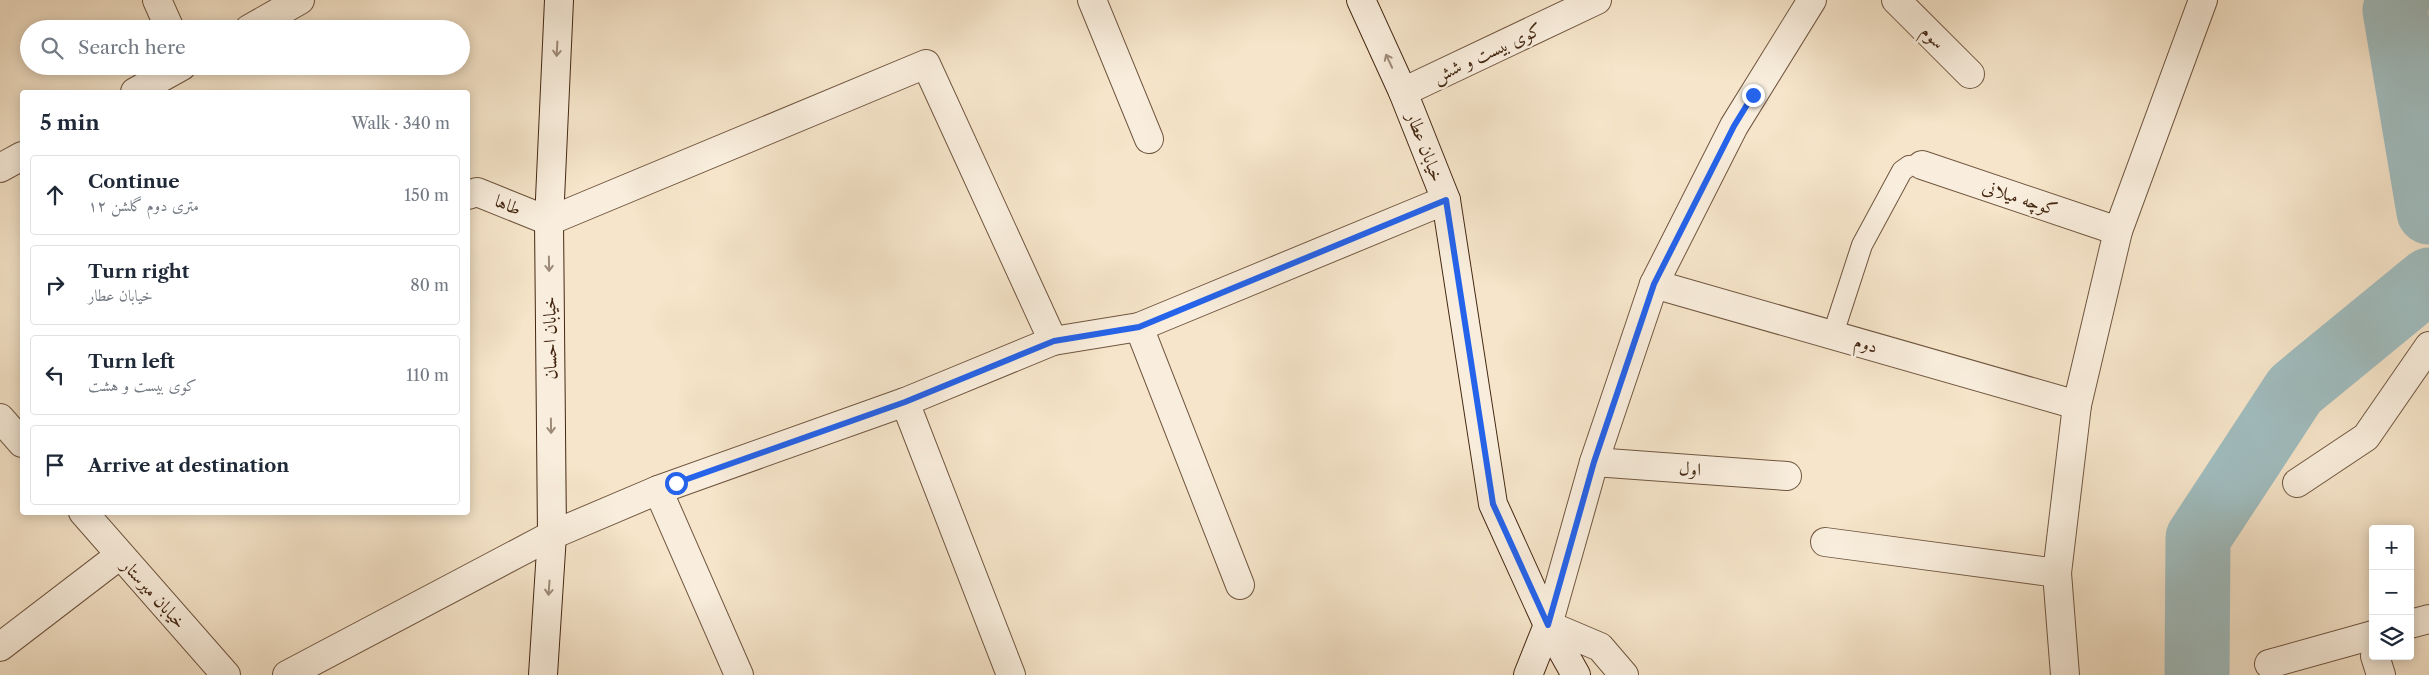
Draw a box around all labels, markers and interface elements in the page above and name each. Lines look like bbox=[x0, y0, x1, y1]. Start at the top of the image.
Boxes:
street label: کوی بیست و شش bbox=[1429, 18, 1545, 89]
search box bbox=[20, 20, 470, 75]
street label: سوم bbox=[1913, 21, 1949, 57]
icon: search bbox=[38, 34, 66, 62]
text: Search here bbox=[78, 36, 186, 59]
one-way arrow bbox=[552, 40, 561, 56]
one-way arrow bbox=[1384, 54, 1393, 69]
route end bbox=[1742, 84, 1765, 107]
street label: خیابان عطار bbox=[1401, 107, 1448, 185]
text: 5 min bbox=[40, 110, 100, 135]
text: Walk · 340 m bbox=[351, 113, 450, 133]
text: Continue bbox=[88, 170, 180, 193]
street label: کوچه میلانی bbox=[1979, 176, 2060, 222]
icon: ahead bbox=[41, 181, 69, 209]
text: 150 m bbox=[404, 185, 449, 205]
street label: طاها bbox=[492, 190, 524, 220]
text: ۱۲ متری دوم گلشن bbox=[88, 195, 199, 215]
one-way arrow bbox=[544, 255, 554, 271]
text: Turn right bbox=[88, 260, 189, 283]
icon: right bbox=[41, 271, 69, 299]
text: 80 m bbox=[410, 275, 449, 295]
text: خیابان عطار bbox=[88, 285, 153, 305]
street label: خیابان احسان bbox=[538, 296, 562, 380]
street label: دوم bbox=[1850, 330, 1880, 363]
text: Turn left bbox=[88, 350, 175, 373]
icon: left bbox=[41, 361, 69, 389]
text: 110 m bbox=[406, 365, 449, 385]
text: کوی بیست و هشت bbox=[88, 375, 197, 395]
one-way arrow bbox=[546, 418, 556, 434]
icon: arrive bbox=[41, 451, 69, 479]
text: Arrive at destination bbox=[88, 454, 289, 477]
street label: اول bbox=[1678, 457, 1702, 481]
route start bbox=[665, 472, 688, 495]
map controls bbox=[2369, 525, 2414, 660]
button: + bbox=[2369, 525, 2414, 570]
street label: خیابان میرستار bbox=[116, 553, 191, 633]
button: − bbox=[2369, 570, 2414, 615]
one-way arrow bbox=[544, 580, 553, 596]
button: layers bbox=[2369, 615, 2414, 660]

